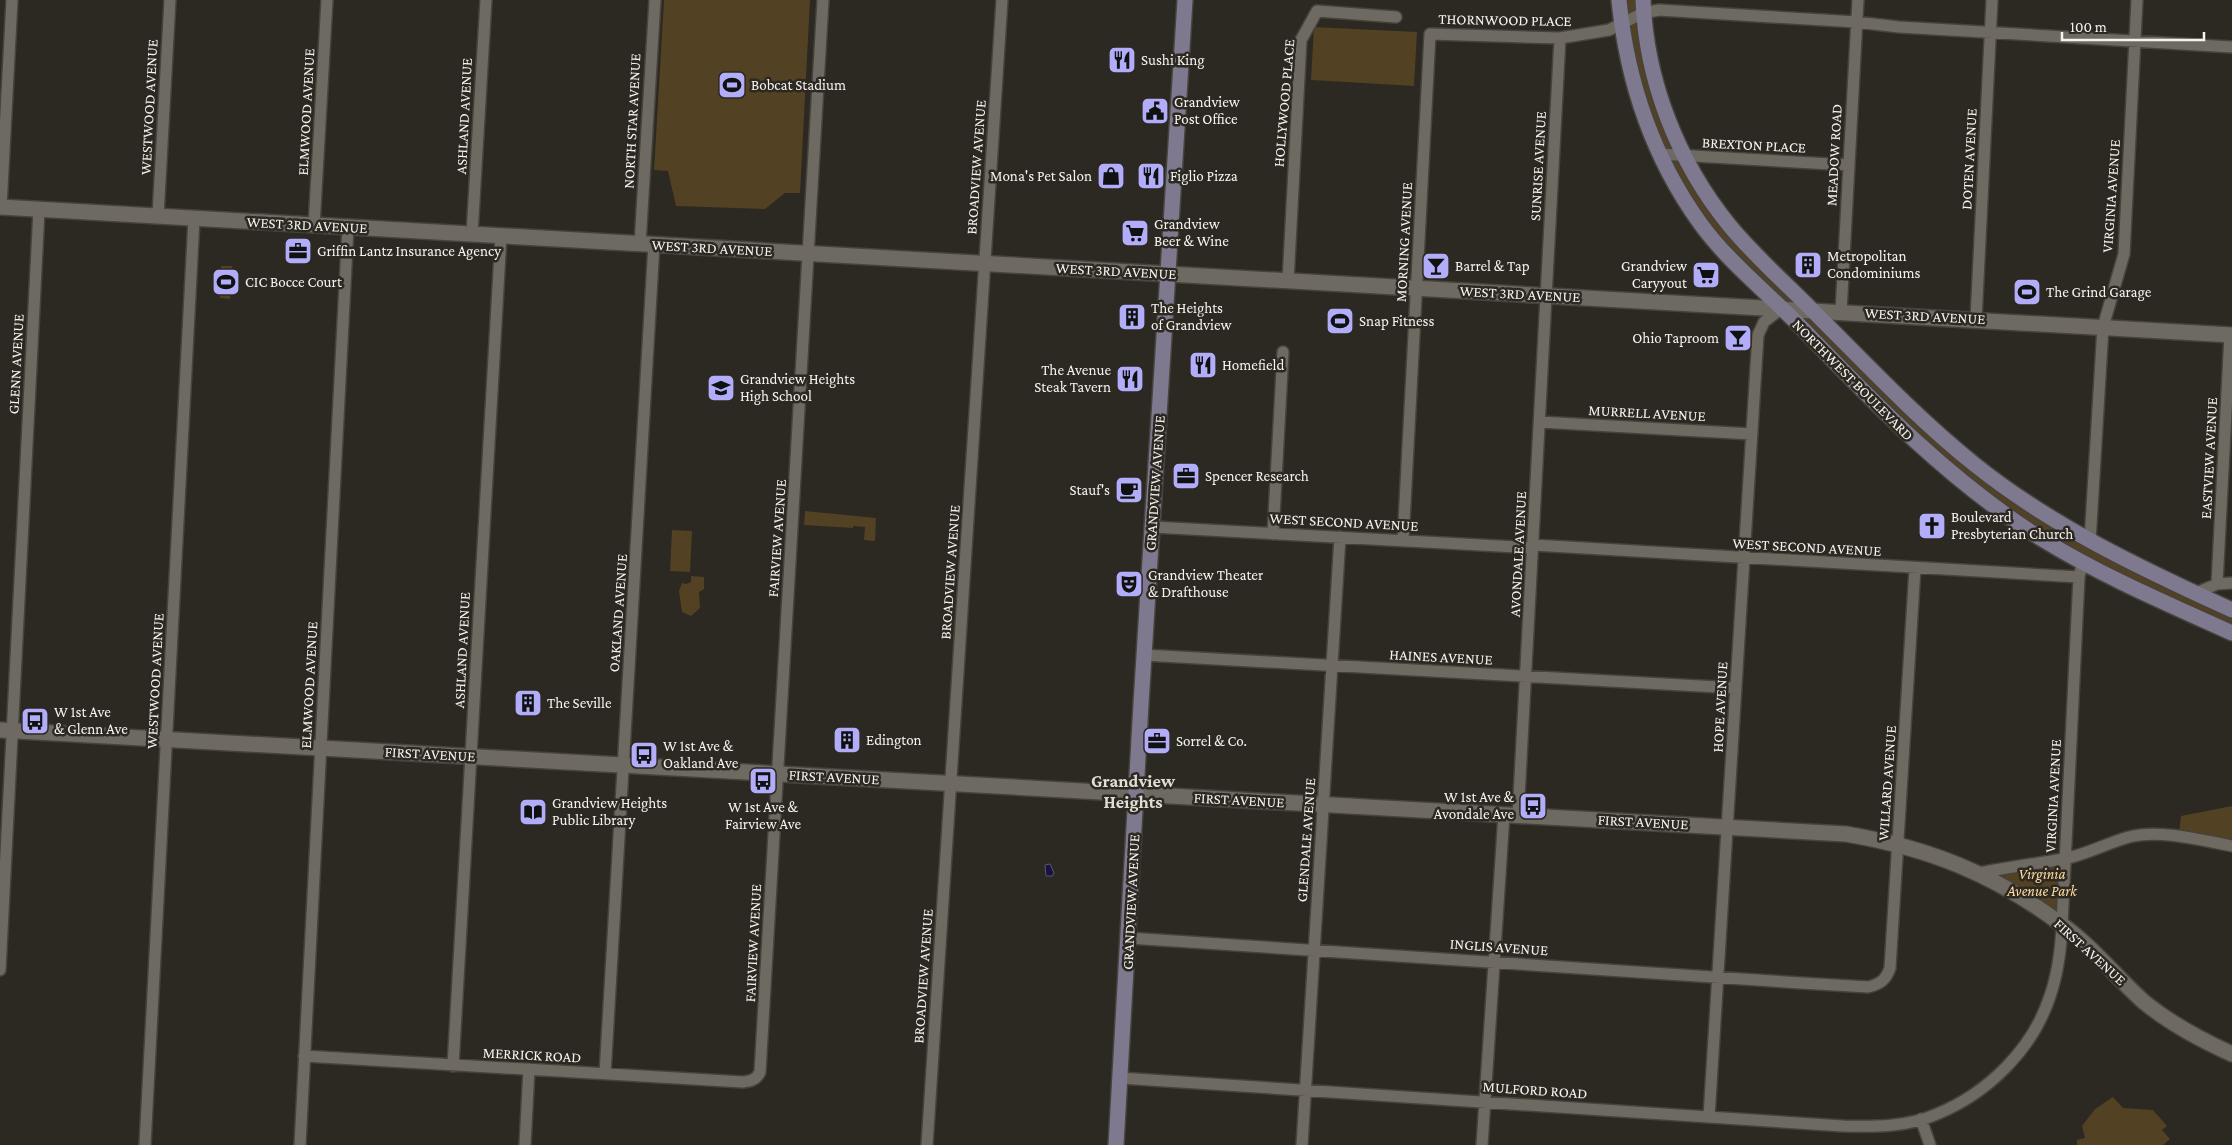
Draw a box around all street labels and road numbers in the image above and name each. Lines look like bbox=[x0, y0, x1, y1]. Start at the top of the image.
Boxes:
street label: THORNWOOD PLACE bbox=[1438, 11, 1572, 29]
street label: HOLLYWOOD PLACE bbox=[1270, 38, 1298, 168]
street label: WESTWOOD AVENUE bbox=[137, 39, 161, 175]
street label: ELMWOOD AVENUE bbox=[295, 48, 317, 176]
street label: NORTH STAR AVENUE bbox=[620, 53, 644, 189]
street label: ASHLAND AVENUE bbox=[453, 57, 475, 175]
street label: BROADVIEW AVENUE bbox=[963, 99, 989, 235]
street label: MEADOW ROAD bbox=[1823, 104, 1845, 206]
street label: DOTEN AVENUE bbox=[1958, 108, 1980, 210]
street label: SUNRISE AVENUE bbox=[1527, 111, 1549, 221]
street label: BREXTON PLACE bbox=[1702, 134, 1806, 156]
street label: VIRGINIA AVENUE bbox=[2099, 139, 2123, 253]
street label: MORNING AVENUE bbox=[1393, 182, 1415, 302]
street label: WEST 3RD AVENUE bbox=[246, 214, 368, 236]
street label: WEST 3RD AVENUE bbox=[651, 237, 773, 259]
street label: WEST 3RD AVENUE bbox=[1055, 260, 1177, 282]
street label: WEST 3RD AVENUE bbox=[1459, 283, 1581, 305]
street label: WEST 3RD AVENUE bbox=[1864, 305, 1986, 327]
street label: GLENN AVENUE bbox=[5, 313, 27, 415]
street label: NORTHWEST BOULEVARD bbox=[1789, 316, 1917, 444]
street label: EASTVIEW AVENUE bbox=[2198, 397, 2220, 519]
street label: MURRELL AVENUE bbox=[1588, 402, 1706, 424]
street label: GRANDVIEW AVENUE bbox=[1142, 415, 1168, 551]
street label: FAIRVIEW AVENUE bbox=[765, 478, 789, 598]
street label: AVONDALE AVENUE bbox=[1507, 491, 1529, 617]
street label: BROADVIEW AVENUE bbox=[937, 504, 963, 640]
street label: WEST SECOND AVENUE bbox=[1269, 510, 1419, 534]
street label: WEST SECOND AVENUE bbox=[1732, 535, 1882, 559]
street label: OAKLAND AVENUE bbox=[606, 553, 630, 673]
street label: ASHLAND AVENUE bbox=[451, 591, 473, 709]
street label: WESTWOOD AVENUE bbox=[143, 613, 167, 749]
street label: ELMWOOD AVENUE bbox=[298, 621, 320, 749]
street label: HAINES AVENUE bbox=[1389, 646, 1493, 668]
street label: HOPE AVENUE bbox=[1710, 661, 1730, 753]
street label: WILLARD AVENUE bbox=[1875, 725, 1899, 841]
street label: VIRGINIA AVENUE bbox=[2042, 739, 2064, 853]
street label: FIRST AVENUE bbox=[384, 744, 476, 764]
street label: FIRST AVENUE bbox=[788, 767, 880, 787]
street label: GLENDALE AVENUE bbox=[1294, 777, 1318, 903]
street label: FIRST AVENUE bbox=[1193, 790, 1285, 810]
street label: FIRST AVENUE bbox=[1597, 812, 1689, 832]
street label: GRANDVIEW AVENUE bbox=[1119, 834, 1143, 970]
street label: FAIRVIEW AVENUE bbox=[742, 883, 764, 1003]
street label: BROADVIEW AVENUE bbox=[910, 908, 936, 1044]
street label: FIRST AVENUE bbox=[2051, 916, 2129, 988]
street label: INGLIS AVENUE bbox=[1449, 936, 1549, 958]
street label: MERRICK ROAD bbox=[482, 1044, 582, 1066]
street label: MULFORD ROAD bbox=[1482, 1078, 1588, 1102]

